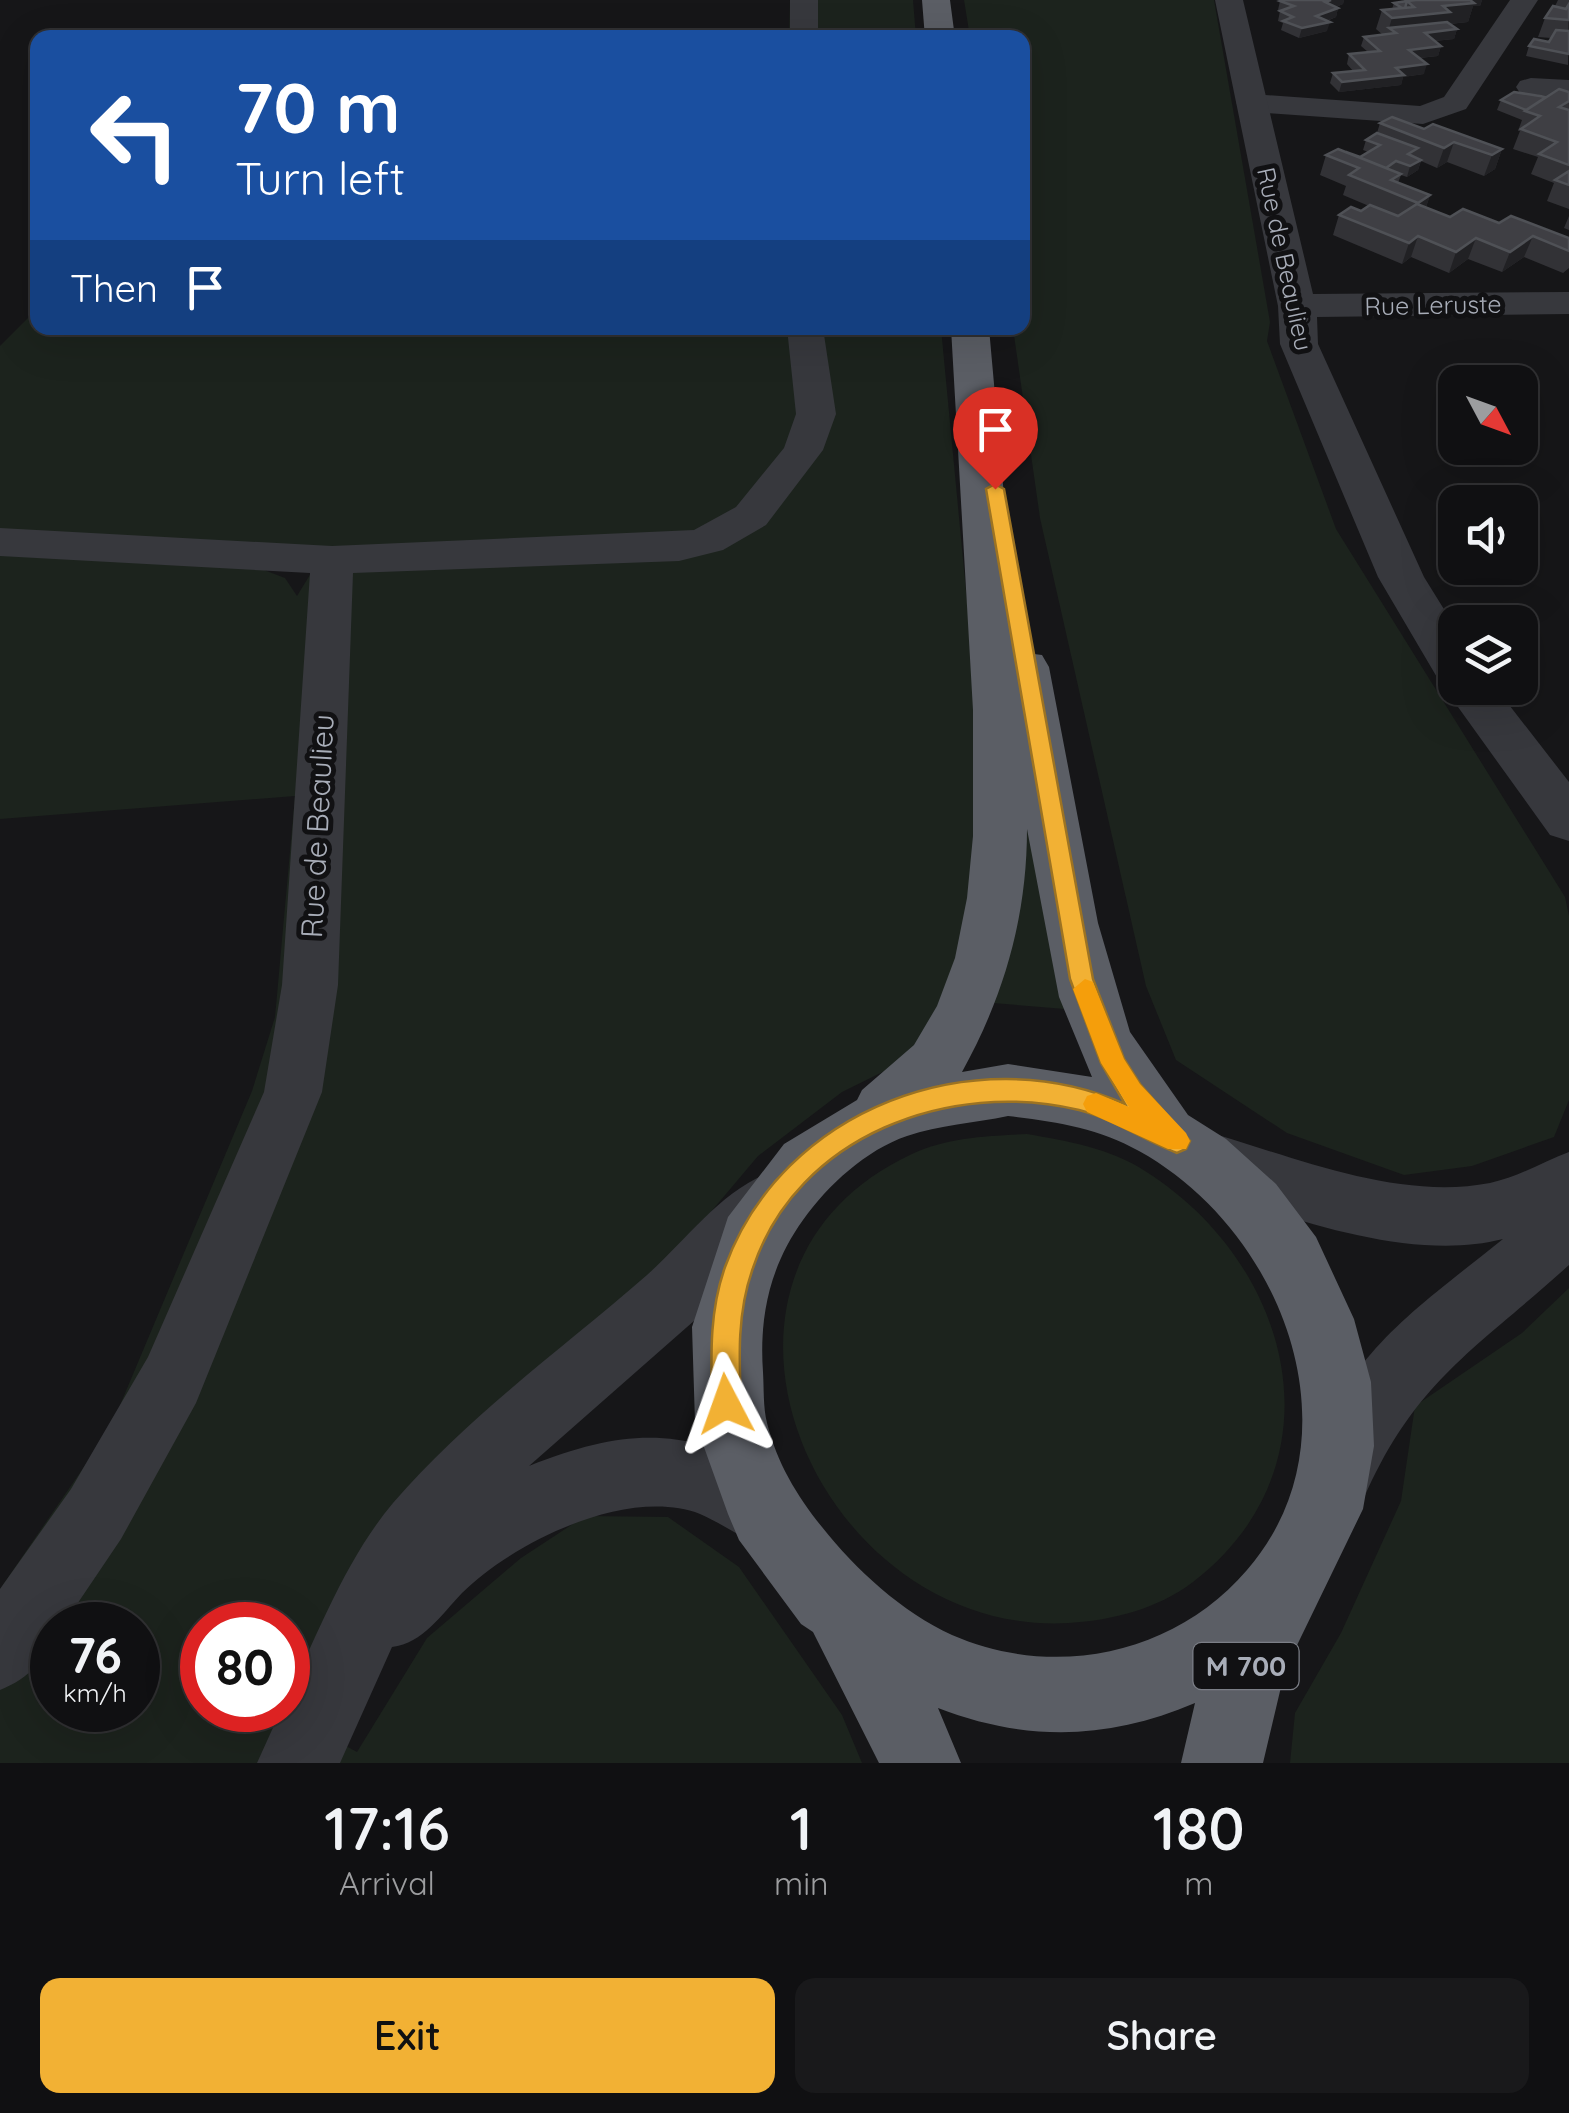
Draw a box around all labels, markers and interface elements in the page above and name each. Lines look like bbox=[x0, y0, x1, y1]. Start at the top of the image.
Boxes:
text: 70 m bbox=[235, 63, 401, 151]
icon: left bbox=[70, 70, 200, 200]
text: Turn left bbox=[235, 150, 405, 206]
street label: Rue de Beaulieu bbox=[1251, 164, 1320, 353]
icon: arrive bbox=[178, 260, 233, 315]
text: Then bbox=[70, 264, 158, 312]
street label: Rue Leruste bbox=[1364, 288, 1502, 321]
north arrow bbox=[1438, 365, 1538, 465]
map controls bbox=[1438, 365, 1538, 705]
pin bbox=[953, 387, 1038, 490]
icon: arrive bbox=[968, 402, 1023, 457]
button: sound bbox=[1438, 485, 1538, 585]
button: layers bbox=[1438, 605, 1538, 705]
street label: Rue de Beaulieu bbox=[292, 713, 342, 939]
position arrow bbox=[674, 1352, 778, 1456]
speed limit sign: 80 bbox=[180, 1602, 310, 1732]
text: 76 bbox=[68, 1623, 122, 1686]
road number: M 700 bbox=[1194, 1643, 1298, 1689]
text: km/h bbox=[63, 1677, 127, 1708]
text: 17:16 bbox=[324, 1790, 450, 1865]
text: 1 bbox=[790, 1790, 813, 1865]
text: 180 bbox=[1153, 1790, 1245, 1865]
text: Arrival bbox=[339, 1863, 435, 1903]
text: min bbox=[774, 1863, 829, 1903]
text: m bbox=[1184, 1863, 1213, 1903]
button: Exit bbox=[40, 1978, 775, 2093]
button: Share bbox=[795, 1978, 1529, 2093]

